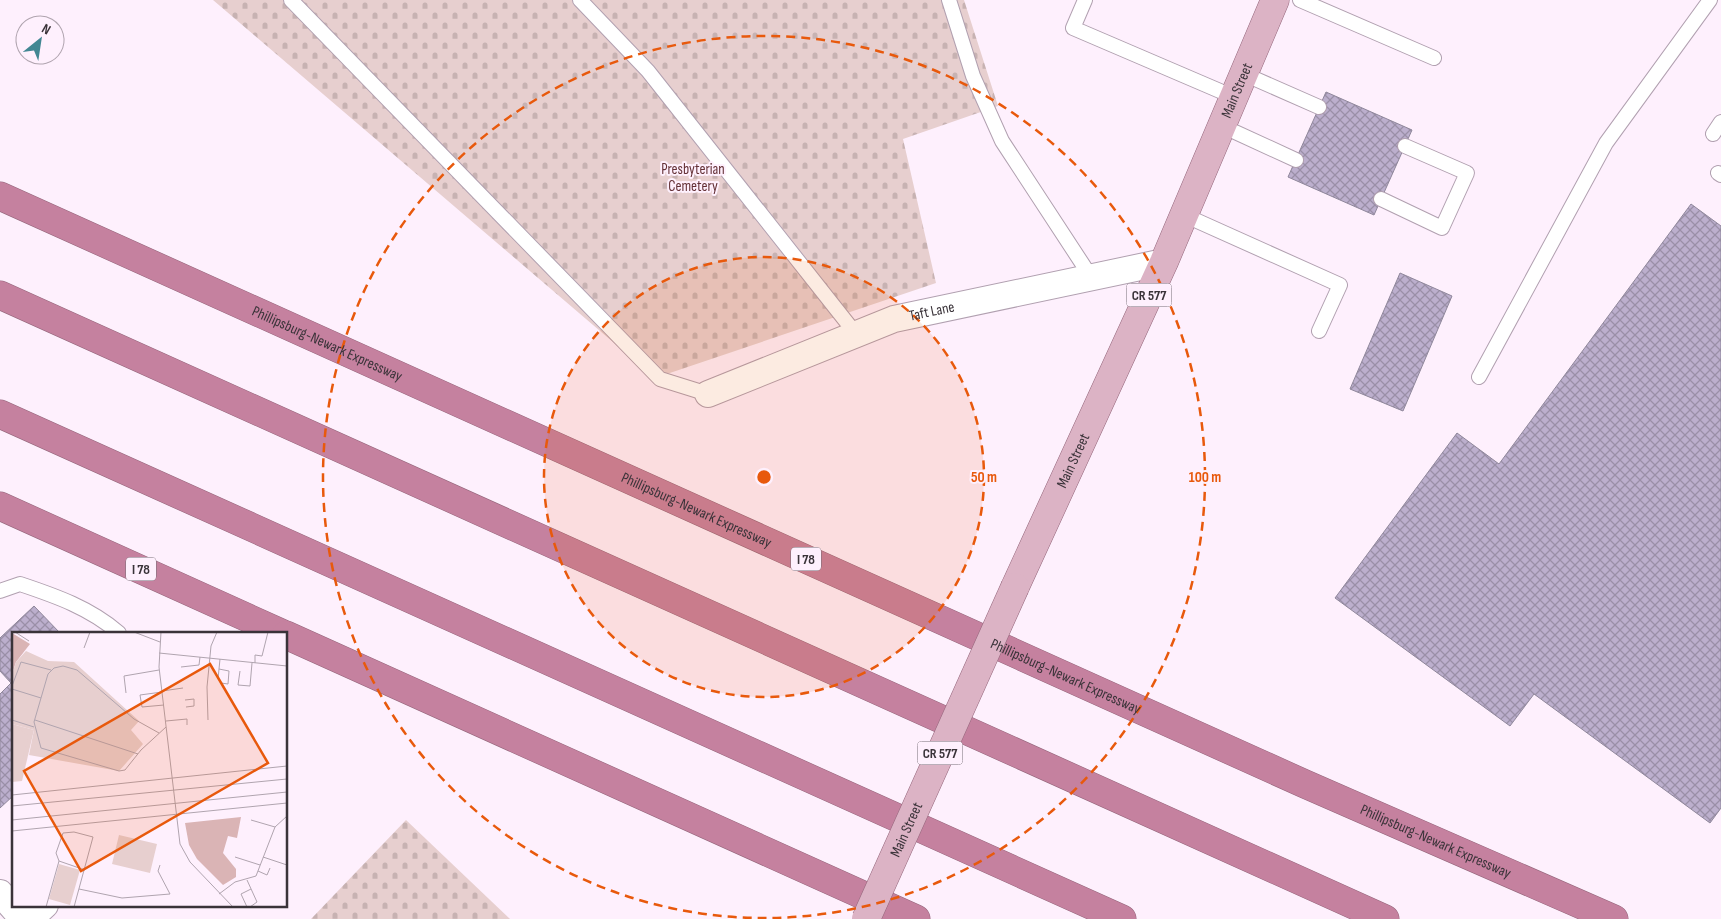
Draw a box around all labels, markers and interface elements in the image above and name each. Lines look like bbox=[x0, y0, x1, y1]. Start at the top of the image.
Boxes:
north arrow bbox=[15, 15, 65, 65]
text: N bbox=[39, 20, 54, 38]
street label: Main Street bbox=[1217, 60, 1257, 121]
park label: Presbyterian Cemetery bbox=[661, 160, 725, 196]
road number: CR 577 bbox=[1126, 284, 1172, 306]
street label: Taft Lane bbox=[907, 298, 956, 326]
street label: Phillipsburg-Newark Expressway bbox=[249, 302, 405, 386]
street label: Main Street bbox=[1053, 430, 1094, 491]
street label: Phillipsburg-Newark Expressway bbox=[618, 468, 775, 552]
centre of rings bbox=[755, 468, 773, 486]
text: 50 m bbox=[971, 468, 997, 487]
text: 100 m bbox=[1189, 468, 1221, 487]
road number: I 78 bbox=[791, 548, 821, 570]
road number: I 78 bbox=[126, 558, 156, 580]
inset map bbox=[12, 632, 288, 906]
street label: Phillipsburg-Newark Expressway bbox=[988, 635, 1144, 719]
road number: CR 577 bbox=[918, 741, 962, 764]
street label: Main Street bbox=[886, 799, 927, 860]
street label: Phillipsburg-Newark Expressway bbox=[1357, 800, 1514, 883]

